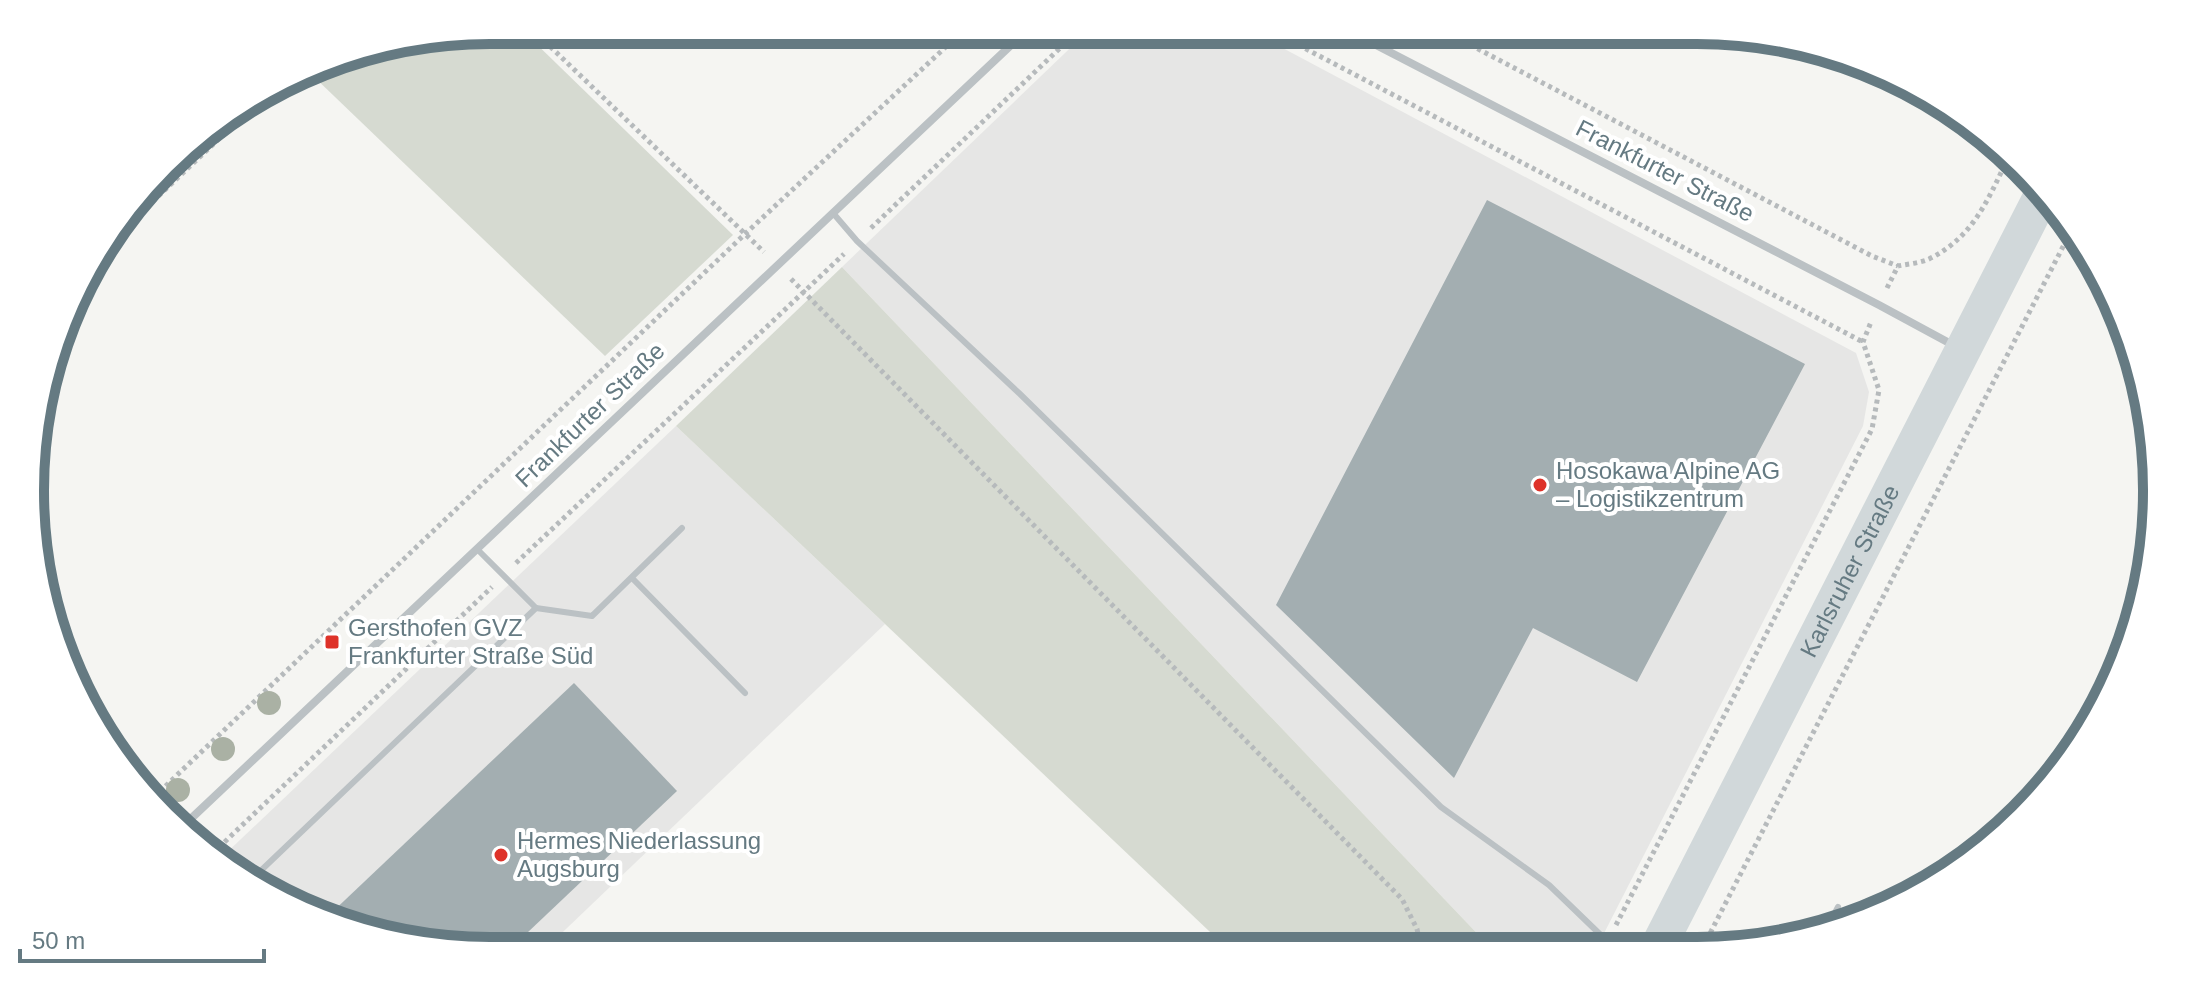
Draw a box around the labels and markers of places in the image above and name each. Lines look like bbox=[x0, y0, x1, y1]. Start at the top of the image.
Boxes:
place label: Hosokawa Alpine AG – Logistikzentrum bbox=[1556, 457, 1780, 512]
marker: Hosokawa Alpine AG – Logistikzentrum bbox=[1531, 476, 1549, 494]
place label: Gersthofen GVZ Frankfurter Straße Süd bbox=[348, 614, 593, 669]
marker: Gersthofen GVZ Frankfurter Straße Süd bbox=[323, 633, 341, 651]
place label: Hermes Niederlassung Augsburg bbox=[517, 827, 761, 882]
marker: Hermes Niederlassung Augsburg bbox=[492, 846, 510, 864]

